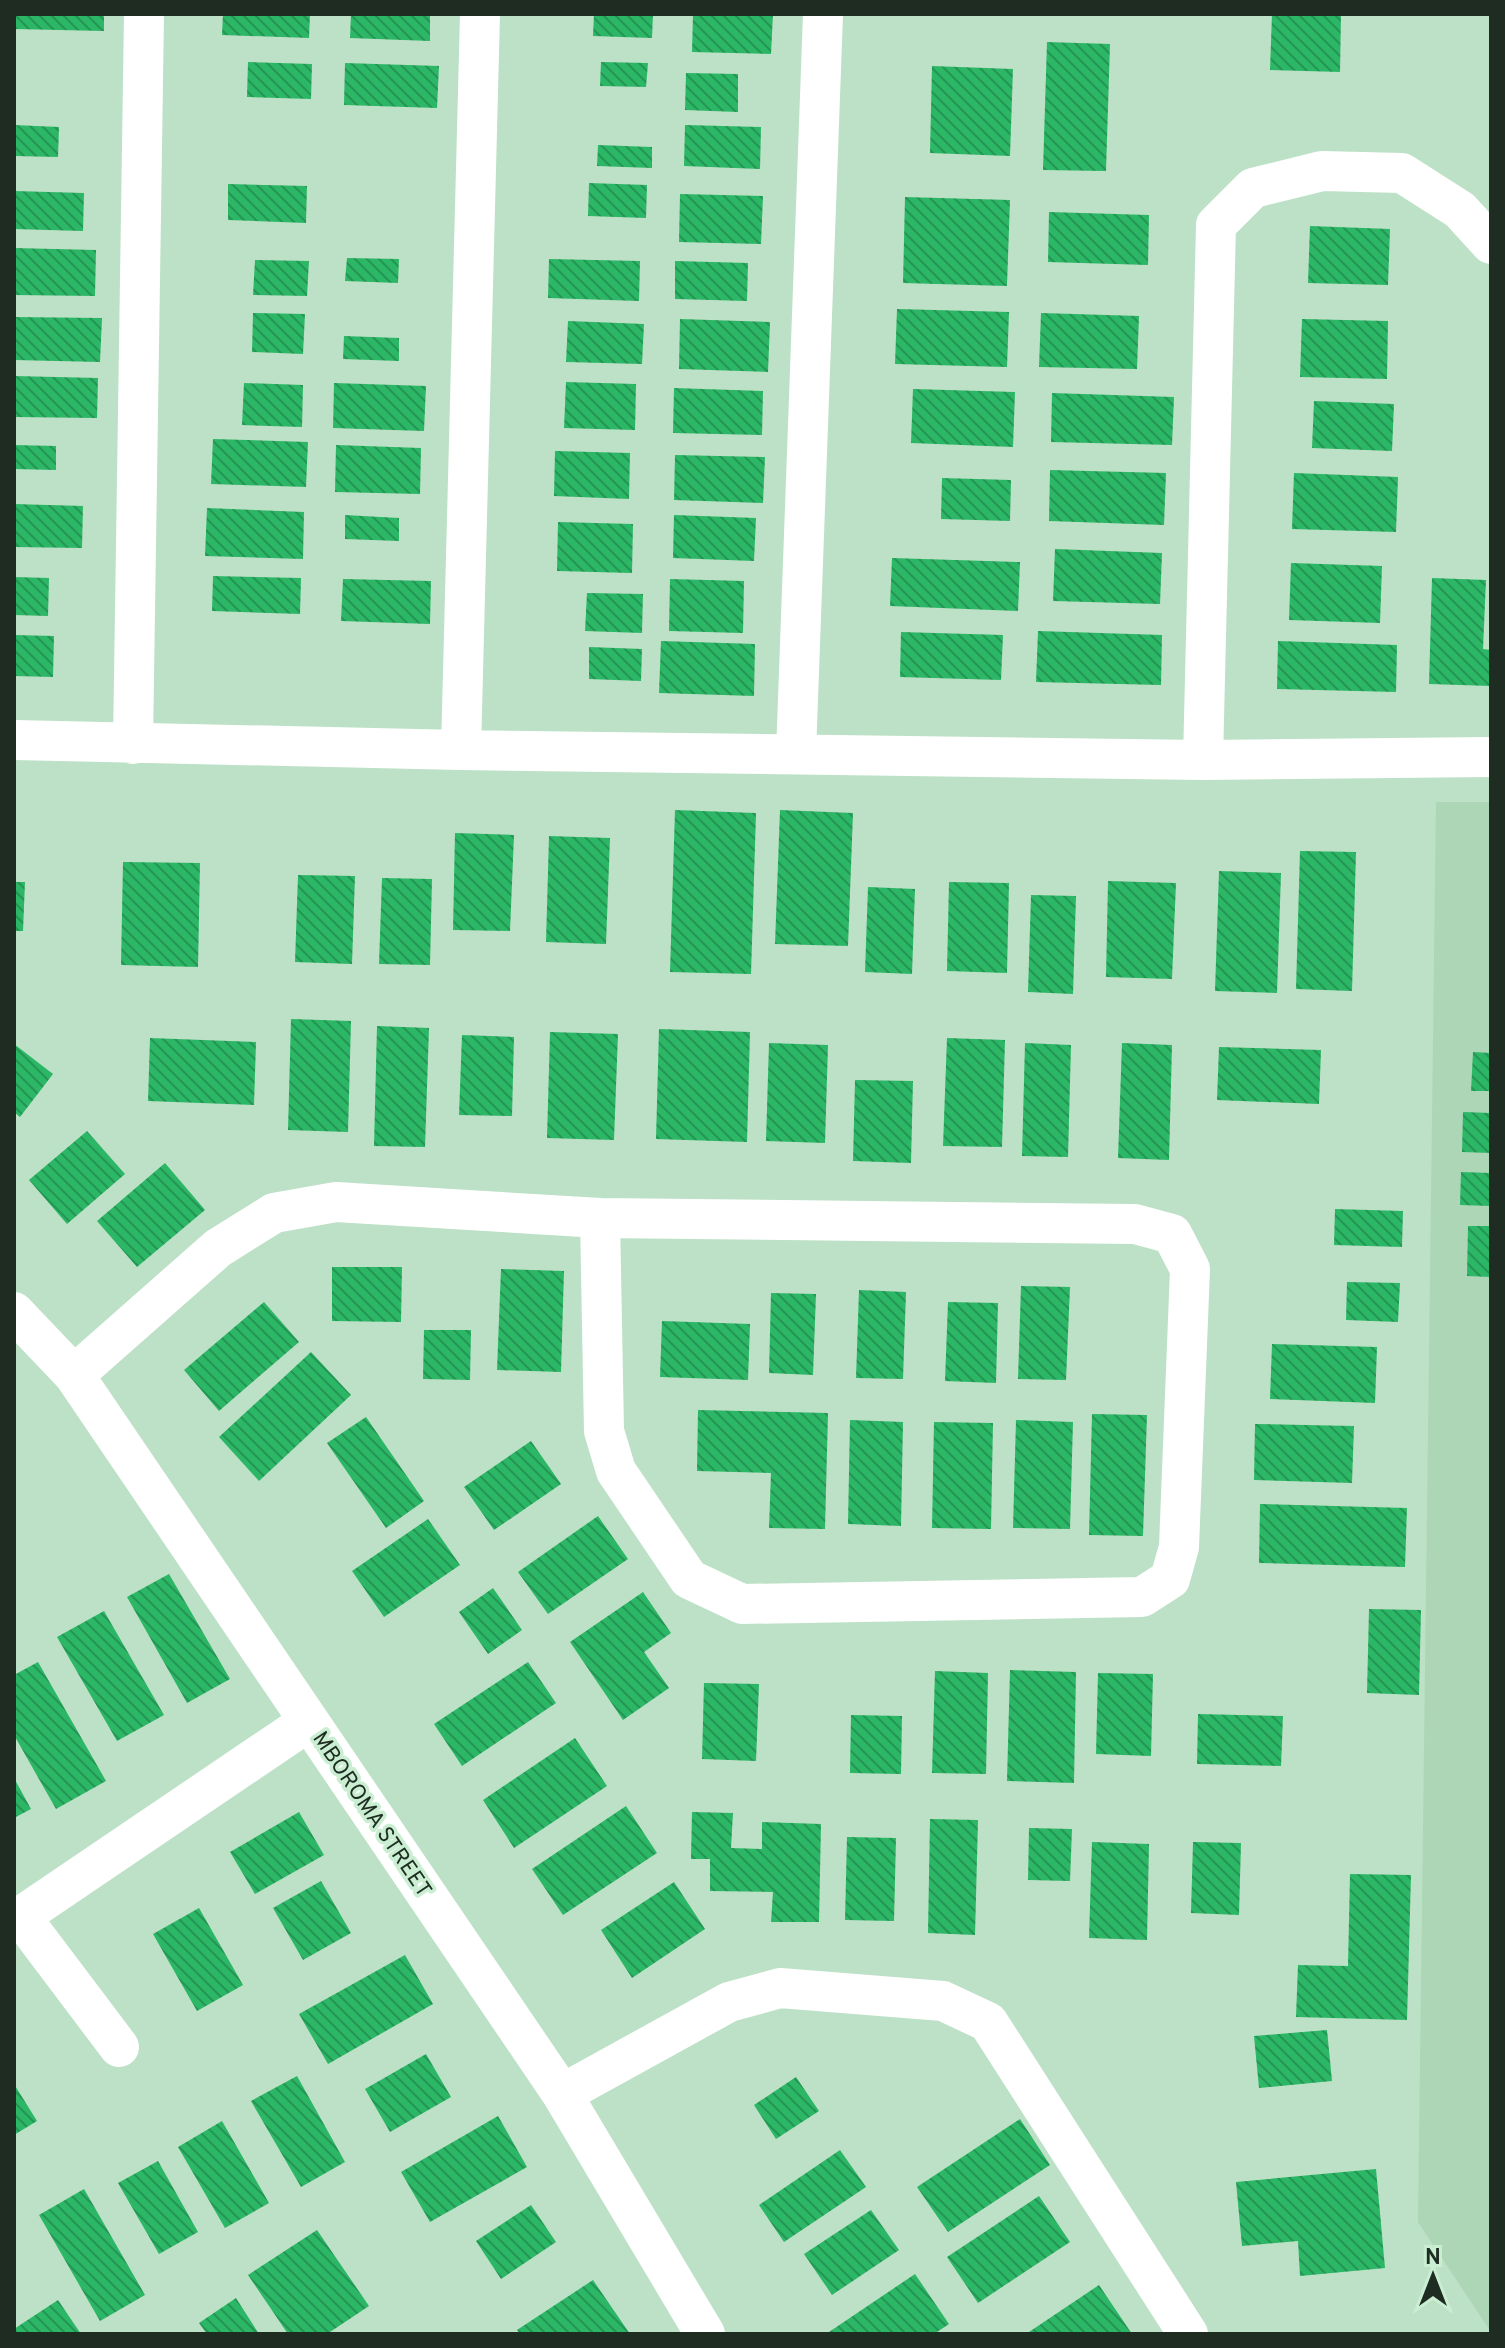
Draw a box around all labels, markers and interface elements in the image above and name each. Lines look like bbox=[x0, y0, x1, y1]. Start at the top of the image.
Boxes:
street label: MBOROMA STREET bbox=[306, 1727, 436, 1903]
north arrow bbox=[1393, 2236, 1473, 2316]
text: N bbox=[1425, 2245, 1441, 2272]

